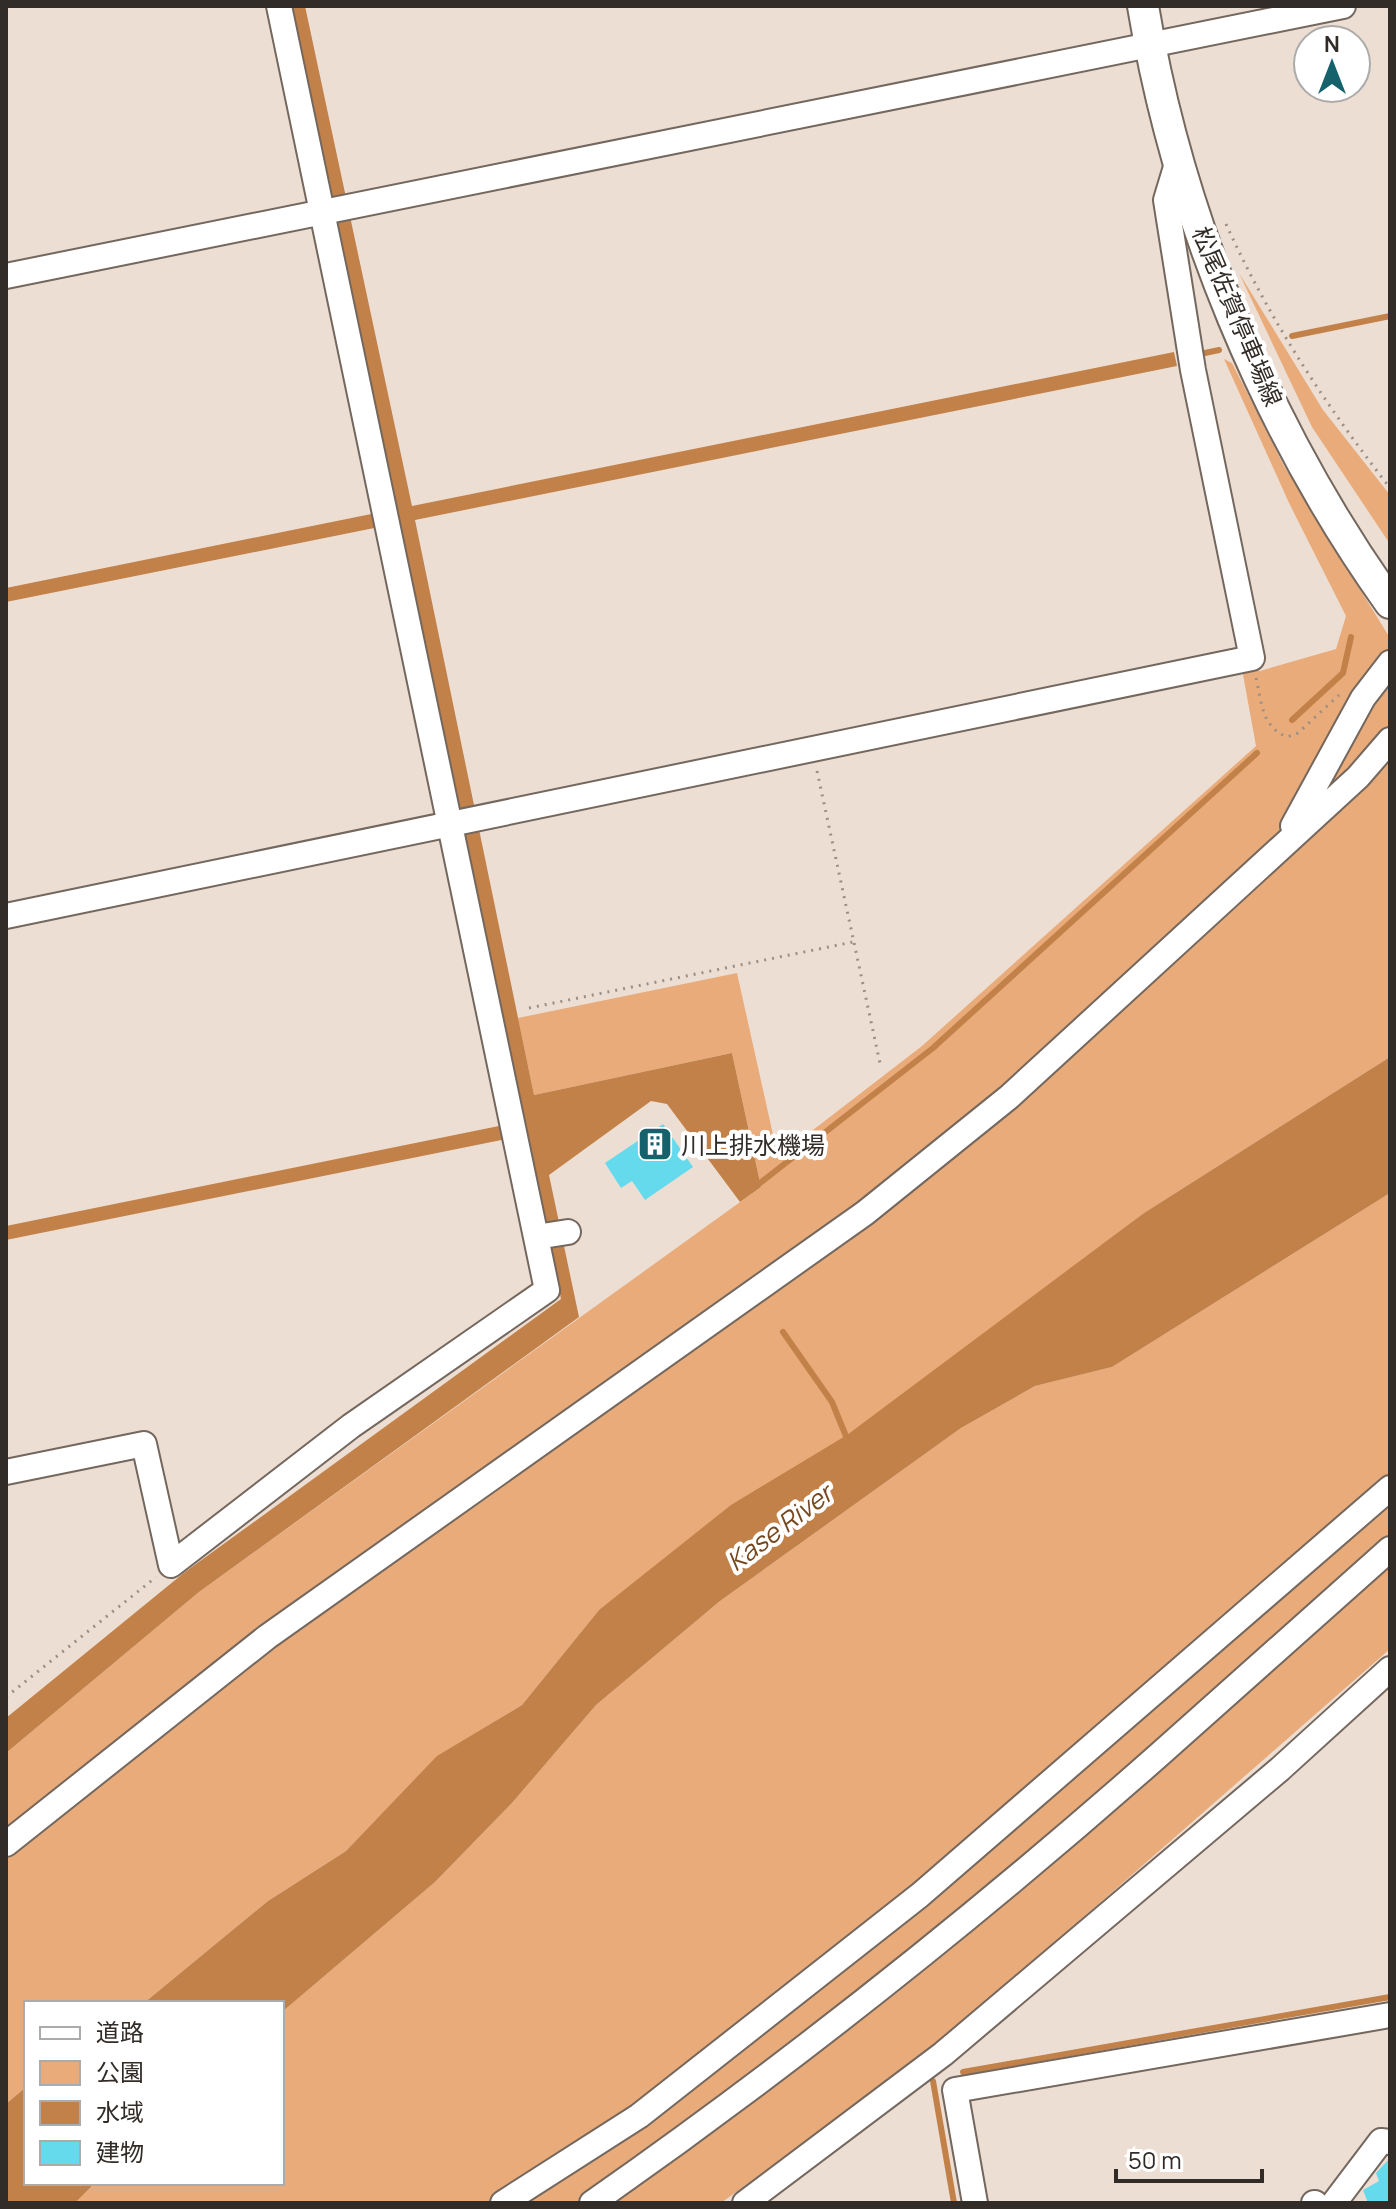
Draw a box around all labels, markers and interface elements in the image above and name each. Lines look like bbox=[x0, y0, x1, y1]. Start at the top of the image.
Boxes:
north arrow bbox=[1292, 24, 1372, 104]
text: N bbox=[1324, 29, 1340, 59]
street label: 松尾佐賀停車場線 bbox=[1185, 221, 1291, 411]
building icon: 川上排水機場 bbox=[636, 1125, 674, 1163]
place label: 川上排水機場 bbox=[681, 1128, 825, 1161]
water label: Kase River bbox=[719, 1473, 842, 1579]
legend bbox=[24, 2001, 284, 2185]
text: 道路 bbox=[96, 2015, 144, 2048]
text: 公園 bbox=[96, 2055, 144, 2088]
text: 水域 bbox=[96, 2095, 144, 2128]
scale bar bbox=[1116, 2133, 1262, 2183]
text: 建物 bbox=[96, 2135, 144, 2168]
text: 50 m bbox=[1128, 2143, 1182, 2176]

